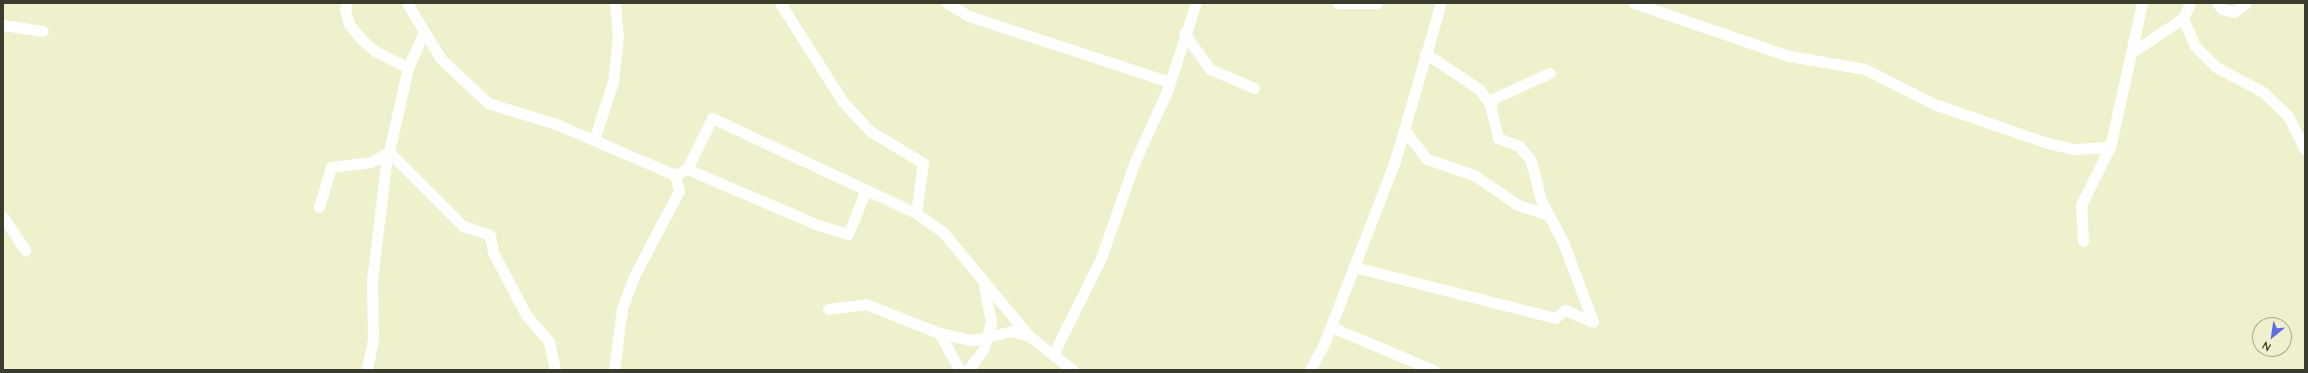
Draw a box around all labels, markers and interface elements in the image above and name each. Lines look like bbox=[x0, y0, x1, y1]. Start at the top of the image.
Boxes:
north arrow bbox=[2252, 317, 2292, 357]
text: N bbox=[2259, 338, 2274, 355]

